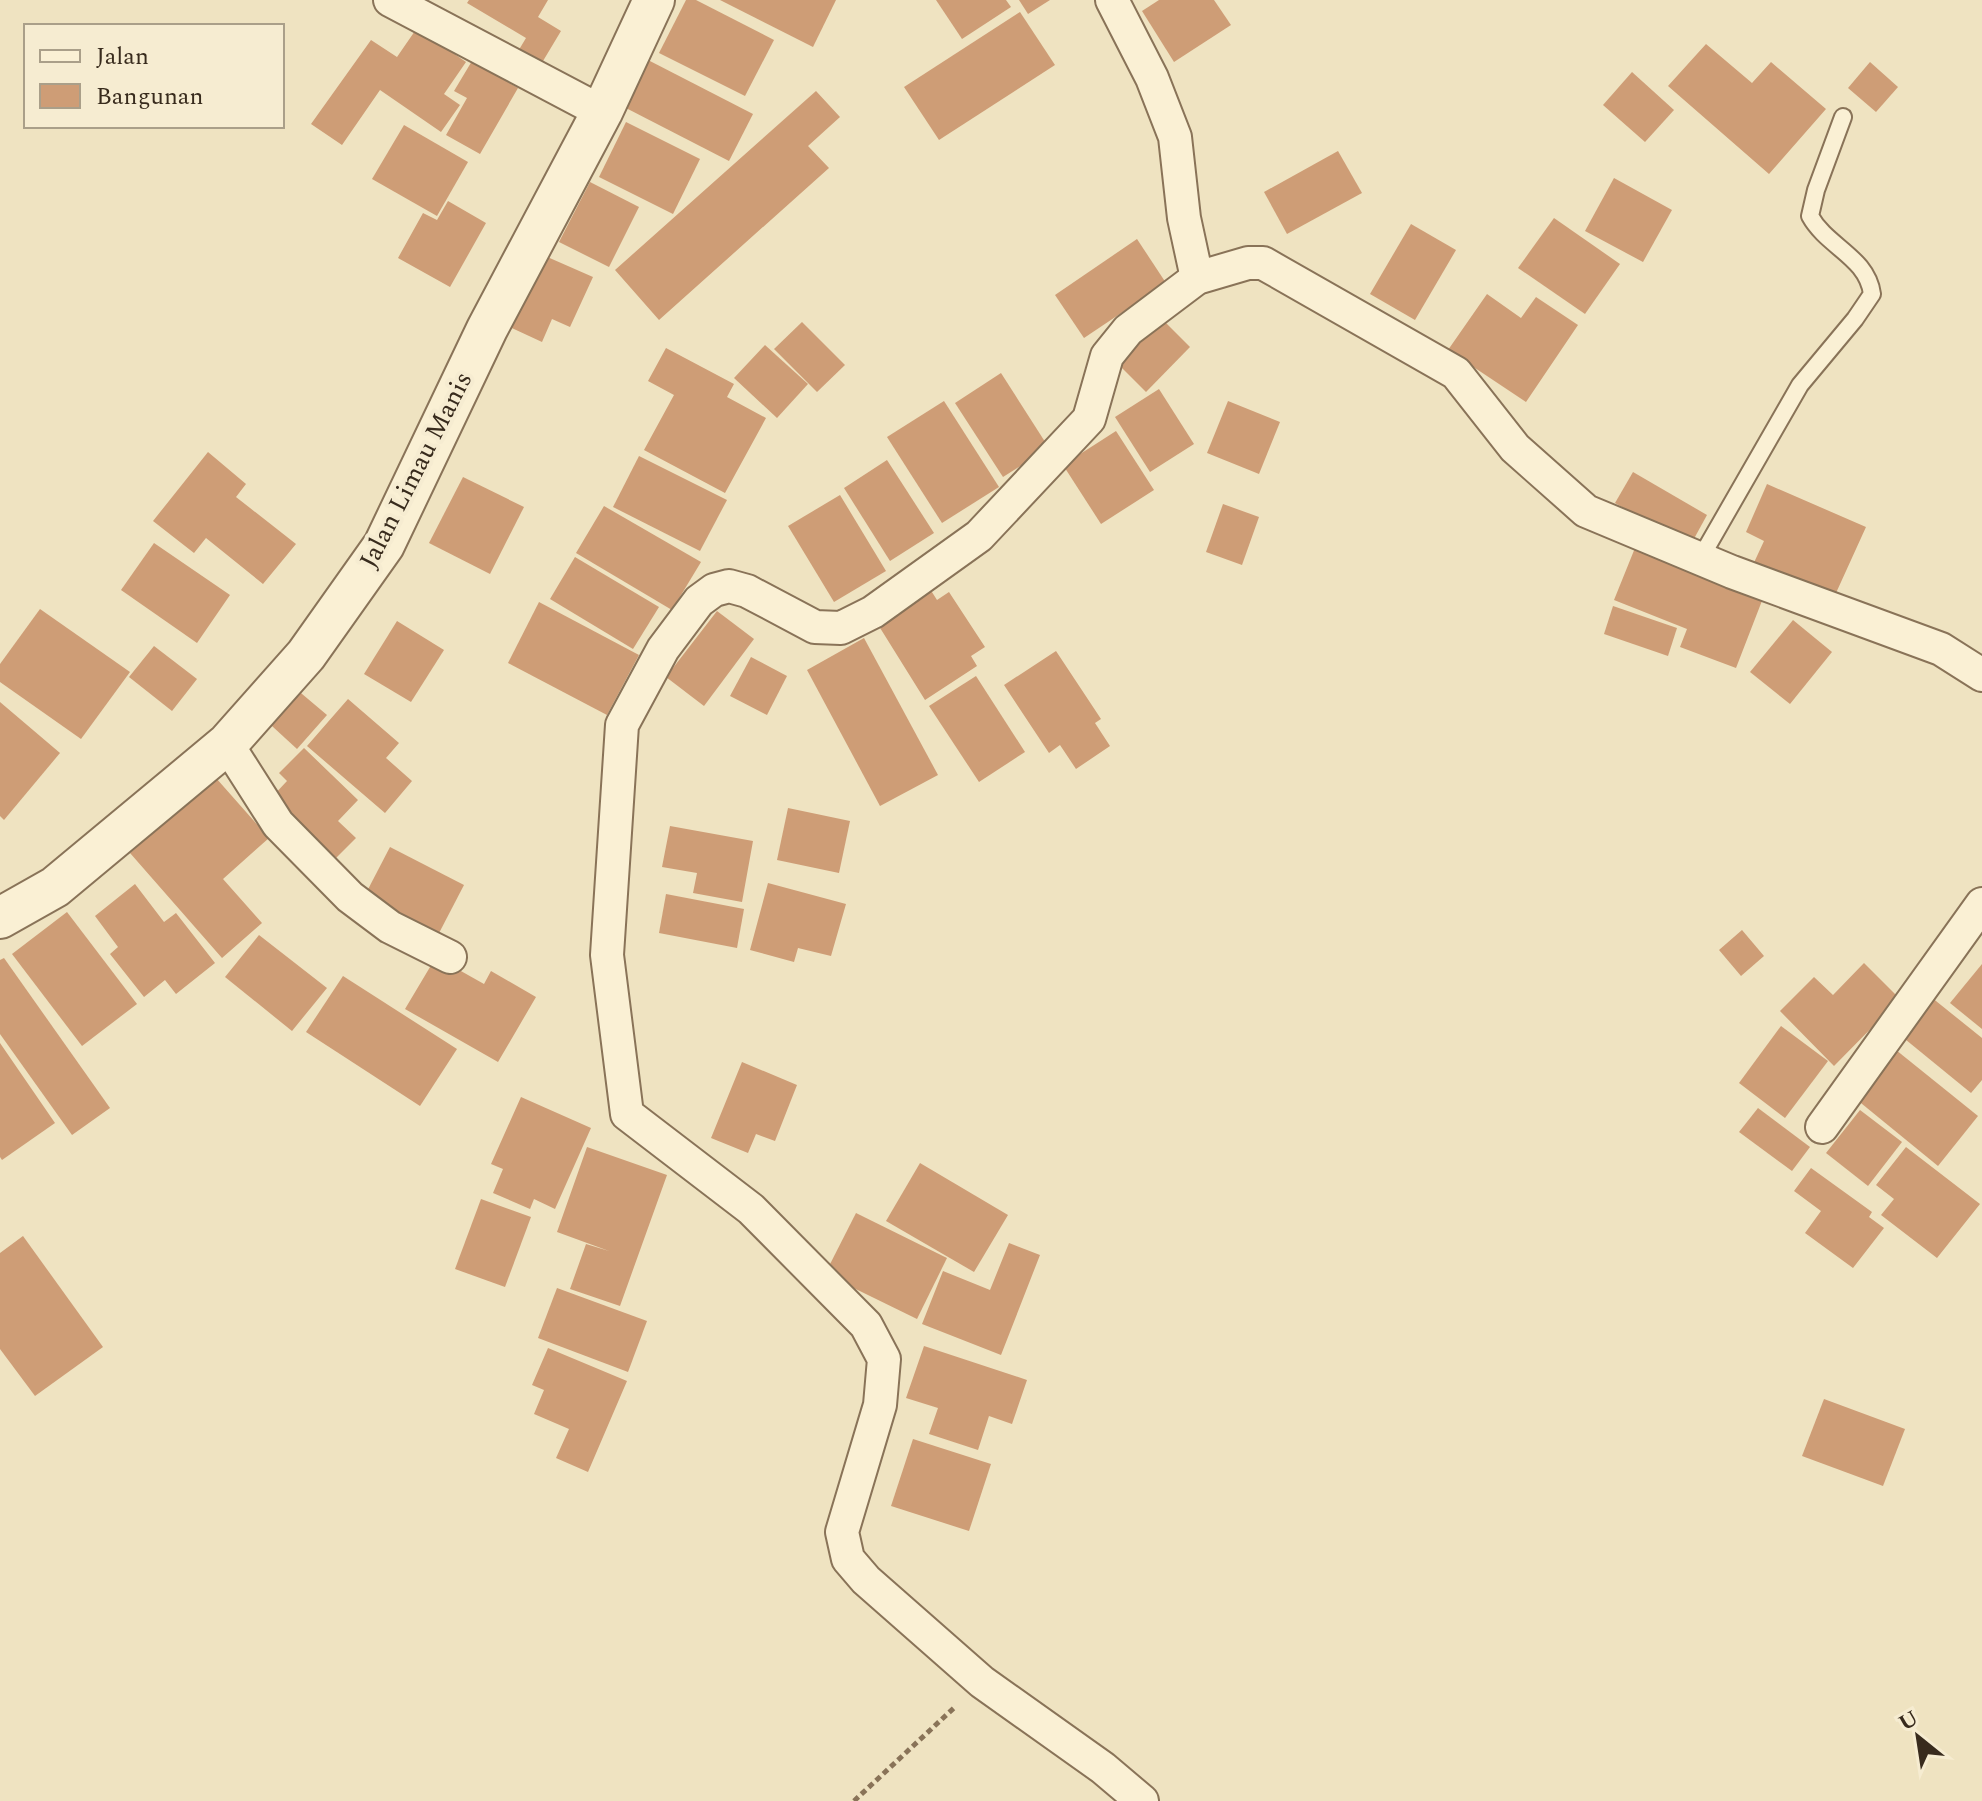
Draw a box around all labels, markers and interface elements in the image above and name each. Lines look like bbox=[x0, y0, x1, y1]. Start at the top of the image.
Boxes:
legend bbox=[24, 24, 284, 128]
text: Jalan bbox=[96, 39, 149, 75]
text: Bangunan bbox=[96, 79, 204, 115]
street label: Jalan Limau Manis bbox=[349, 364, 483, 576]
north arrow bbox=[1878, 1697, 1958, 1777]
text: U bbox=[1893, 1702, 1925, 1740]

